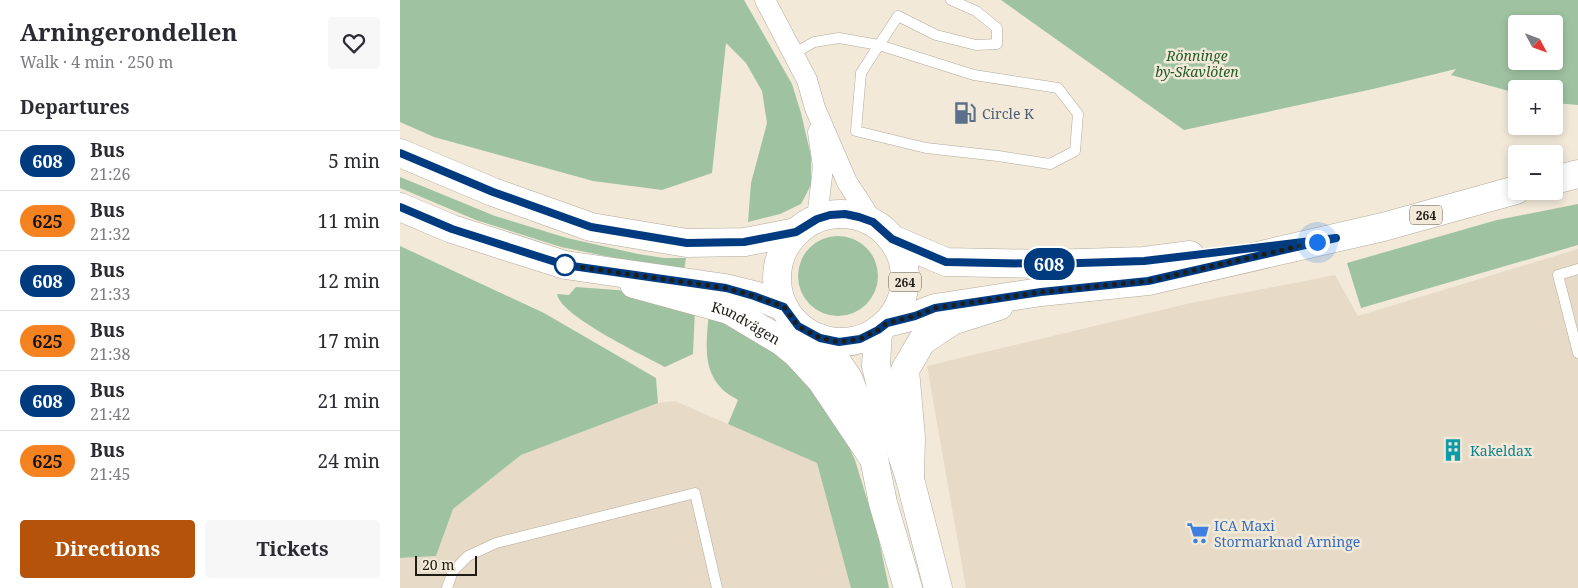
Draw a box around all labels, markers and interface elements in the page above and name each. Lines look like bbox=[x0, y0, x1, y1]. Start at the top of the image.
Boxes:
text: Arningerondellen bbox=[20, 15, 238, 48]
north arrow bbox=[1508, 15, 1562, 70]
map controls bbox=[1508, 15, 1563, 200]
button: heart bbox=[328, 17, 380, 69]
park label: Rönninge by-Skavlöten bbox=[1155, 46, 1239, 81]
text: Walk · 4 min · 250 m bbox=[20, 51, 173, 73]
button: + bbox=[1508, 80, 1563, 135]
text: Departures bbox=[20, 94, 129, 120]
fuel station icon: Circle K bbox=[952, 100, 978, 126]
place label: Circle K bbox=[982, 104, 1034, 123]
text: Bus bbox=[90, 137, 125, 163]
button: − bbox=[1508, 145, 1563, 200]
text: 5 min bbox=[328, 148, 380, 174]
text: 608 bbox=[32, 149, 63, 173]
text: 21:26 bbox=[90, 163, 130, 185]
text: Bus bbox=[90, 197, 125, 223]
road number: 264 bbox=[1410, 206, 1442, 224]
text: 11 min bbox=[318, 208, 380, 234]
text: 625 bbox=[32, 209, 63, 233]
text: 21:32 bbox=[90, 223, 130, 245]
your location bbox=[1305, 230, 1330, 255]
line badge: 608 bbox=[1020, 248, 1078, 280]
text: 608 bbox=[1034, 252, 1064, 276]
unlabelled marker bbox=[554, 254, 576, 276]
text: Bus bbox=[90, 257, 125, 283]
text: 12 min bbox=[318, 268, 380, 294]
text: 608 bbox=[32, 269, 63, 293]
road number: 264 bbox=[889, 272, 921, 292]
text: 21:33 bbox=[90, 283, 130, 305]
street label: Kundvägen bbox=[710, 296, 784, 348]
text: Bus bbox=[90, 317, 125, 343]
text: 17 min bbox=[318, 328, 380, 354]
text: 625 bbox=[32, 329, 63, 353]
text: 21:38 bbox=[90, 343, 130, 365]
text: Bus bbox=[90, 377, 125, 403]
text: 21 min bbox=[318, 388, 380, 414]
text: 608 bbox=[32, 389, 63, 413]
text: 21:42 bbox=[90, 403, 130, 425]
text: Bus bbox=[90, 437, 125, 463]
building icon: Kakeldax bbox=[1440, 437, 1466, 463]
place label: Kakeldax bbox=[1470, 441, 1533, 460]
text: 24 min bbox=[318, 448, 380, 474]
text: 625 bbox=[32, 449, 63, 473]
text: 21:45 bbox=[90, 463, 130, 485]
place label: ICA Maxi Stormarknad Arninge bbox=[1214, 516, 1360, 551]
button: Directions bbox=[20, 520, 195, 578]
button: Tickets bbox=[205, 520, 380, 578]
supermarket icon: ICA Maxi Stormarknad Arninge bbox=[1185, 520, 1211, 546]
scale bar bbox=[415, 553, 478, 576]
text: 20 m bbox=[422, 555, 455, 574]

